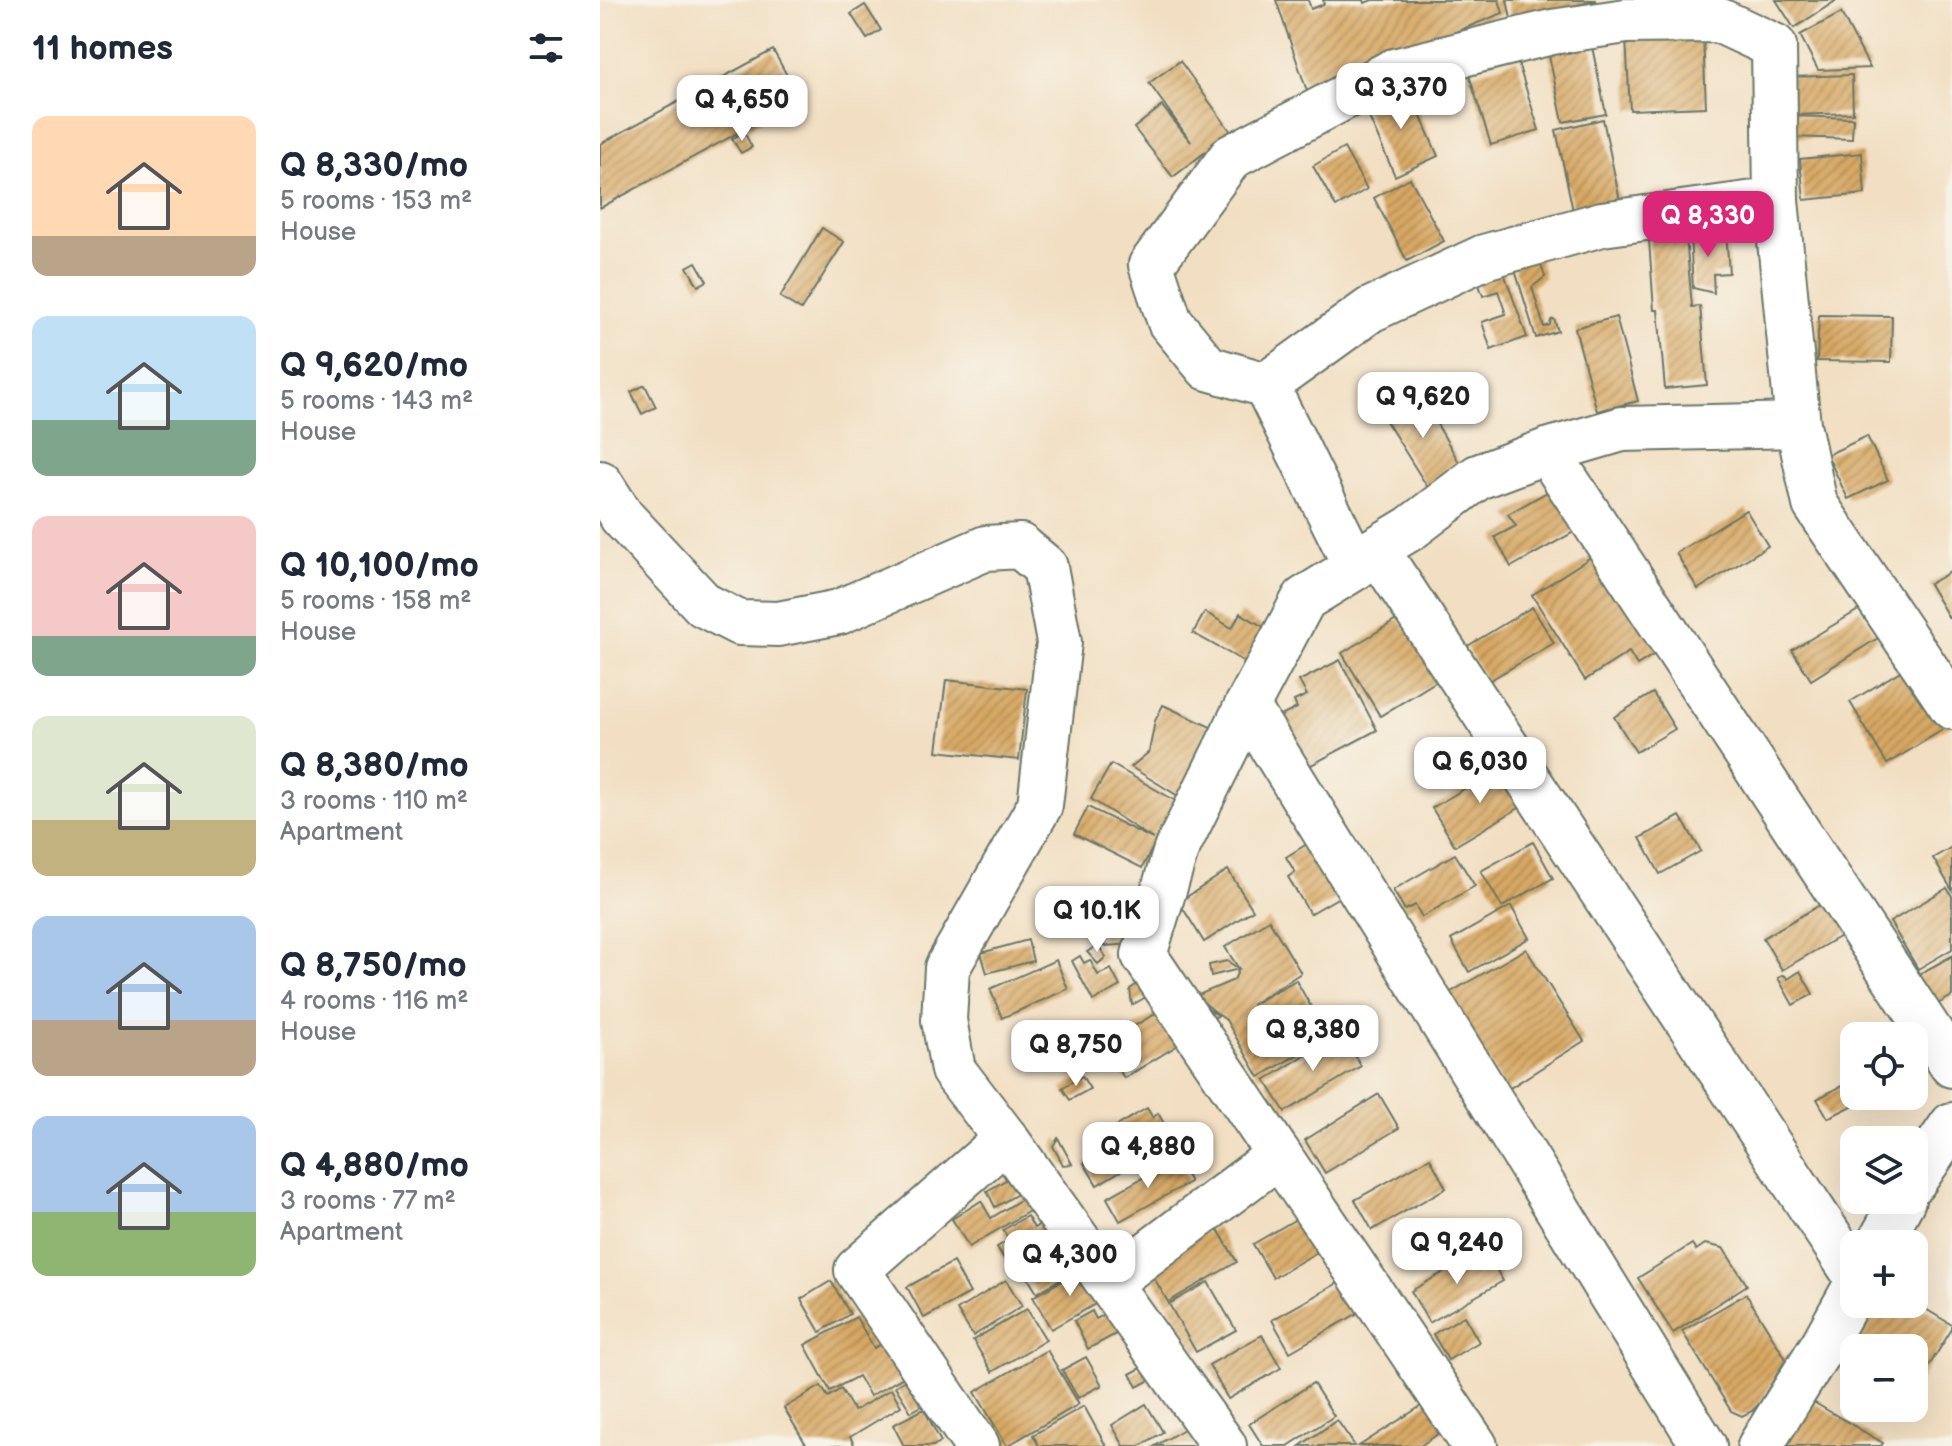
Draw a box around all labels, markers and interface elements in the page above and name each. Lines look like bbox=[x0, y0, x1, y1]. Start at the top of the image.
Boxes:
icon: filters bbox=[524, 26, 568, 70]
text: 11 homes bbox=[32, 28, 173, 69]
pin: Q 3,370 bbox=[1327, 63, 1475, 131]
text: Q 3,370 bbox=[1354, 73, 1448, 104]
pin: Q 4,650 bbox=[668, 75, 816, 143]
text: Q 4,650 bbox=[695, 85, 789, 116]
text: Q 8,330/mo bbox=[280, 145, 468, 186]
icon: home bbox=[96, 148, 192, 244]
text: 5 rooms · 153 m² bbox=[280, 186, 472, 217]
pin: Q 8,330 bbox=[1634, 191, 1782, 259]
text: Q 8,330 bbox=[1661, 201, 1755, 232]
text: House bbox=[280, 217, 356, 248]
text: Q 9,620/mo bbox=[280, 345, 468, 386]
icon: home bbox=[96, 348, 192, 444]
pin: Q 9,620 bbox=[1349, 372, 1497, 440]
text: Q 9,620 bbox=[1376, 382, 1470, 413]
text: 5 rooms · 143 m² bbox=[280, 386, 473, 417]
text: House bbox=[280, 417, 356, 448]
text: Q 10,100/mo bbox=[280, 545, 479, 586]
icon: home bbox=[96, 548, 192, 644]
text: 5 rooms · 158 m² bbox=[280, 586, 472, 617]
text: House bbox=[280, 617, 356, 648]
pin: Q 6,030 bbox=[1406, 737, 1554, 805]
text: Q 8,380/mo bbox=[280, 745, 469, 786]
text: Q 6,030 bbox=[1432, 747, 1528, 778]
icon: home bbox=[96, 748, 192, 844]
text: 3 rooms · 110 m² bbox=[280, 786, 468, 817]
text: Apartment bbox=[280, 817, 403, 848]
pin: Q 10.1K bbox=[1023, 886, 1171, 954]
text: Q 10.1K bbox=[1053, 896, 1141, 927]
text: Q 8,750/mo bbox=[280, 945, 467, 986]
icon: home bbox=[96, 948, 192, 1044]
text: 4 rooms · 116 m² bbox=[280, 986, 468, 1017]
pin: Q 8,380 bbox=[1239, 1005, 1387, 1073]
text: Q 8,380 bbox=[1265, 1015, 1361, 1046]
text: House bbox=[280, 1017, 356, 1048]
pin: Q 8,750 bbox=[1002, 1020, 1150, 1088]
map controls bbox=[1840, 1022, 1928, 1422]
button: locate bbox=[1840, 1022, 1928, 1110]
text: Q 8,750 bbox=[1029, 1030, 1123, 1061]
pin: Q 4,880 bbox=[1074, 1122, 1222, 1190]
button: layers bbox=[1840, 1126, 1928, 1214]
text: Q 4,880 bbox=[1100, 1132, 1196, 1163]
text: Q 4,880/mo bbox=[280, 1145, 469, 1186]
icon: home bbox=[96, 1148, 192, 1244]
text: 3 rooms · 77 m² bbox=[280, 1186, 456, 1217]
text: Apartment bbox=[280, 1217, 403, 1248]
pin: Q 9,240 bbox=[1383, 1218, 1531, 1286]
text: Q 9,240 bbox=[1410, 1228, 1504, 1259]
pin: Q 4,300 bbox=[996, 1230, 1144, 1298]
button: + bbox=[1840, 1230, 1928, 1318]
text: Q 4,300 bbox=[1022, 1240, 1118, 1271]
button: − bbox=[1840, 1334, 1928, 1422]

